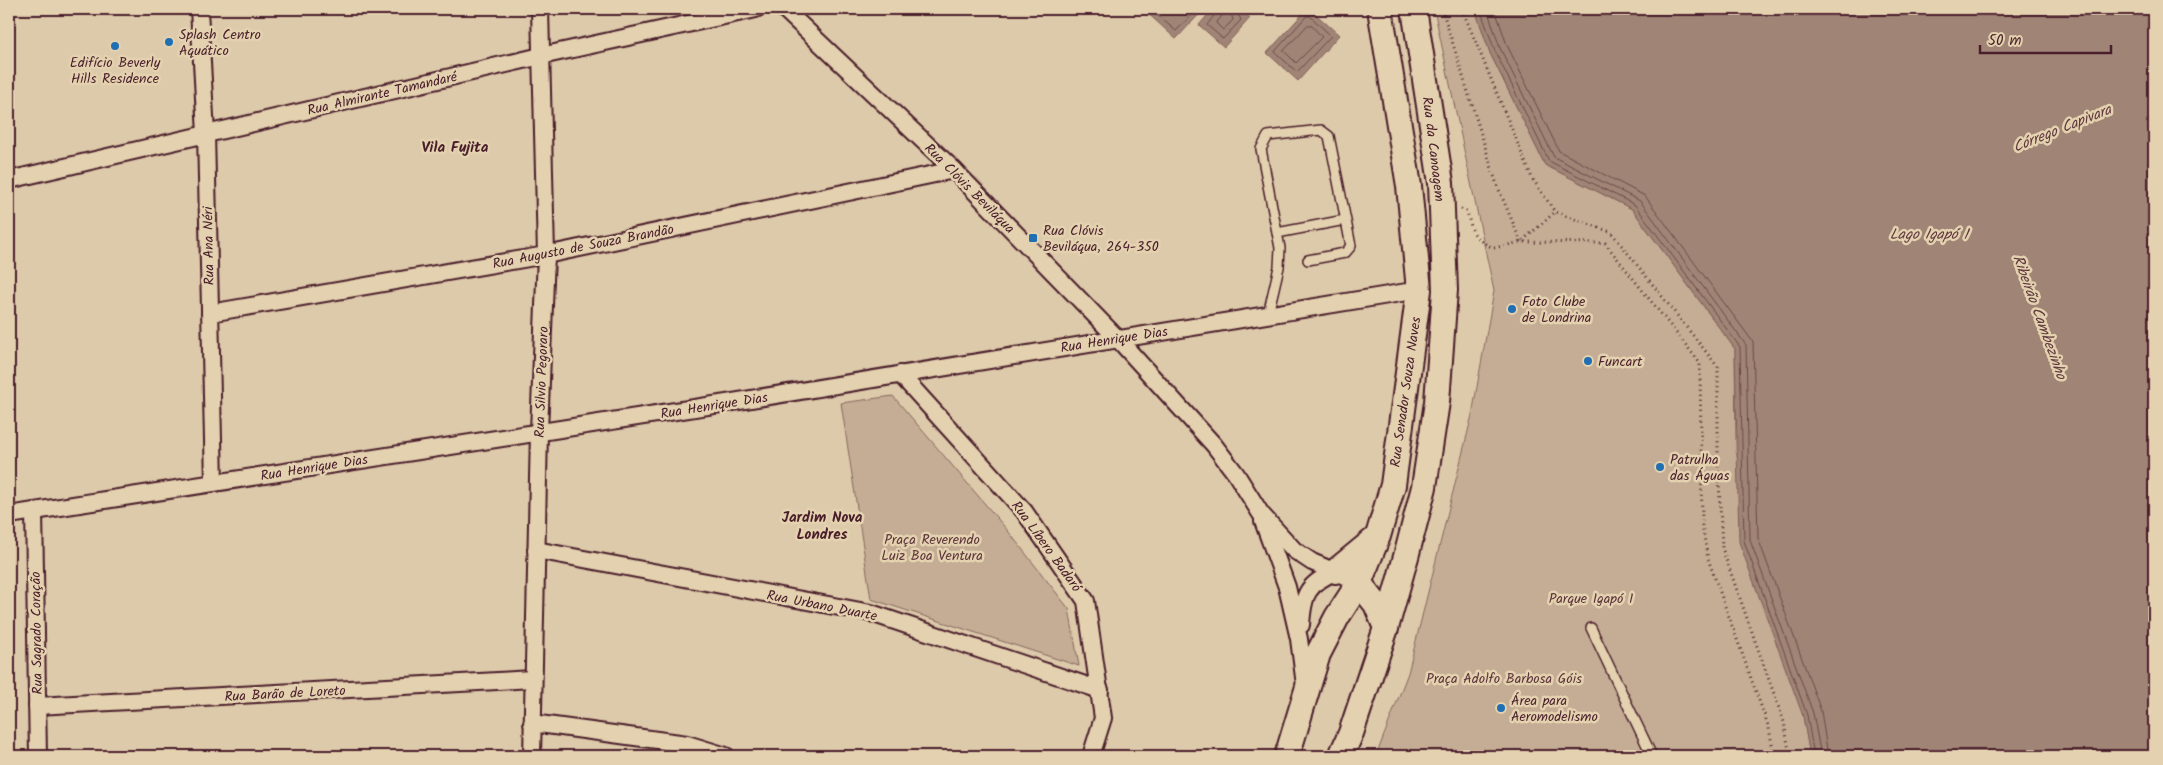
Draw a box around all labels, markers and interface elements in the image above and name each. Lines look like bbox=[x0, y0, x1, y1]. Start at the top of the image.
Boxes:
scale bar bbox=[1980, 22, 2112, 54]
place label: Splash Centro Aquático bbox=[179, 24, 261, 62]
text: 50 m bbox=[1988, 29, 2022, 53]
marker: Splash Centro Aquático bbox=[163, 36, 175, 48]
marker: Edifício Beverly Hills Residence bbox=[109, 40, 121, 52]
place label: Edifício Beverly Hills Residence bbox=[70, 52, 161, 90]
street label: Rua Almirante Tamandaré bbox=[305, 66, 460, 122]
street label: Rua da Canoagem bbox=[1416, 95, 1450, 203]
water label: Córrego Capivara bbox=[2009, 98, 2116, 160]
district label: Vila Fujita bbox=[422, 136, 489, 160]
street label: Rua Clóvis Beviláqua bbox=[919, 138, 1020, 239]
street label: Rua Ana Néri bbox=[197, 206, 221, 286]
street label: Rua Augusto de Souza Brandão bbox=[491, 219, 676, 275]
place label: Rua Clóvis Beviláqua, 264-350 bbox=[1043, 220, 1159, 258]
water label: Lago Igapó 1 bbox=[1890, 223, 1971, 247]
marker: Rua Clóvis Beviláqua, 264-350 bbox=[1027, 232, 1039, 244]
water label: Ribeirão Cambezinho bbox=[2005, 252, 2073, 384]
place label: Foto Clube de Londrina bbox=[1522, 291, 1591, 329]
marker: Foto Clube de Londrina bbox=[1506, 303, 1518, 315]
street label: Rua Senador Souza Naves bbox=[1385, 316, 1427, 469]
street label: Rua Henrique Dias bbox=[1059, 321, 1169, 359]
street label: Rua Silvio Pegoraro bbox=[529, 326, 555, 438]
place label: Funcart bbox=[1598, 351, 1643, 373]
marker: Funcart bbox=[1582, 355, 1594, 367]
street label: Rua Henrique Dias bbox=[659, 387, 769, 425]
street label: Rua Henrique Dias bbox=[259, 449, 369, 487]
place label: Patrulha das Águas bbox=[1670, 449, 1730, 487]
marker: Patrulha das Águas bbox=[1654, 461, 1666, 473]
street label: Rua Líbero Badaró bbox=[1005, 496, 1087, 597]
district label: Jardim Nova Londres bbox=[782, 506, 863, 547]
park label: Praça Reverendo Luiz Boa Ventura bbox=[881, 529, 983, 567]
street label: Rua Sagrado Coração bbox=[25, 571, 49, 695]
street label: Rua Urbano Duarte bbox=[765, 584, 880, 628]
park label: Parque Igapó I bbox=[1549, 588, 1633, 610]
park label: Praça Adolfo Barbosa Góis bbox=[1426, 668, 1582, 690]
street label: Rua Barão de Loreto bbox=[224, 680, 346, 708]
place label: Área para Aeromodelismo bbox=[1511, 690, 1598, 728]
marker: Área para Aeromodelismo bbox=[1495, 702, 1507, 714]

